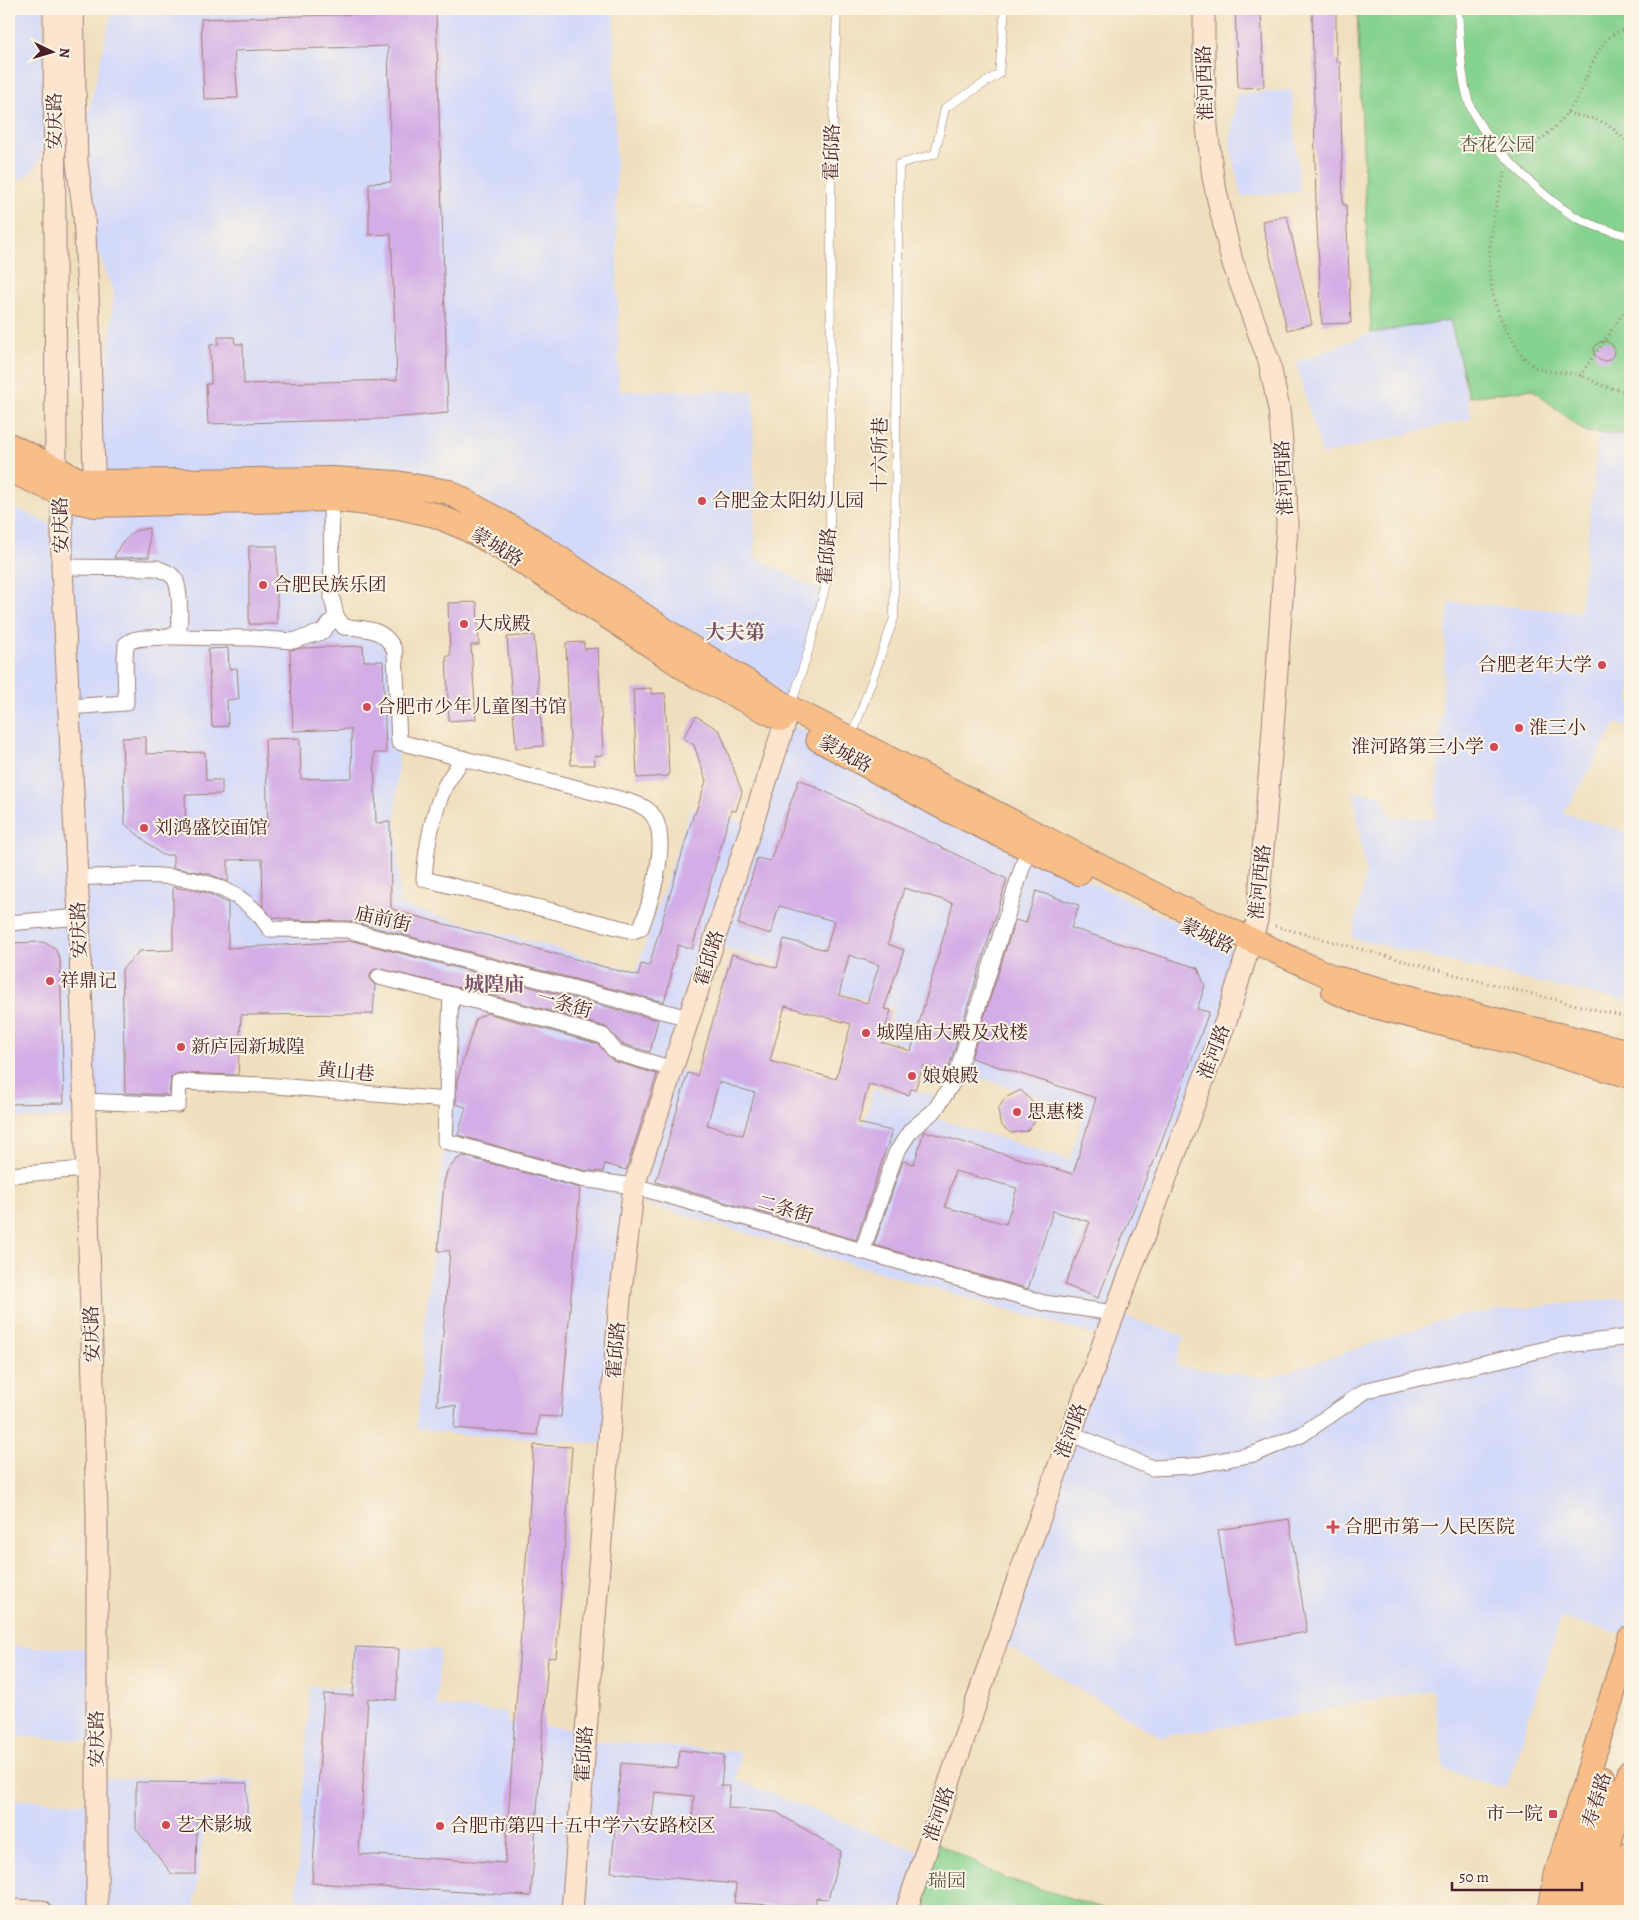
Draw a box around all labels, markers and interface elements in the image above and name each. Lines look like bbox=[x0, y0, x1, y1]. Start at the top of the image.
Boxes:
north arrow bbox=[28, 28, 78, 78]
street label: 淮河西路 bbox=[1191, 45, 1219, 121]
text: N bbox=[55, 47, 74, 59]
street label: 安庆路 bbox=[42, 92, 68, 150]
street label: 霍邱路 bbox=[818, 123, 846, 181]
park label: 杏花公园 bbox=[1459, 132, 1535, 158]
street label: 十六所巷 bbox=[866, 417, 894, 493]
street label: 淮河西路 bbox=[1269, 439, 1299, 517]
place label: 合肥金太阳幼儿园 bbox=[712, 488, 864, 514]
marker: 合肥金太阳幼儿园 bbox=[696, 495, 708, 507]
street label: 安庆路 bbox=[48, 496, 74, 554]
street label: 蒙城路 bbox=[466, 521, 528, 573]
street label: 霍邱路 bbox=[812, 526, 842, 586]
place label: 合肥民族乐团 bbox=[273, 572, 387, 598]
marker: 合肥民族乐团 bbox=[257, 579, 269, 591]
place label: 大成殿 bbox=[474, 611, 531, 637]
marker: 大成殿 bbox=[458, 618, 470, 630]
district label: 大夫第 bbox=[705, 619, 765, 646]
place label: 合肥老年大学 bbox=[1478, 652, 1592, 678]
marker: 合肥老年大学 bbox=[1596, 659, 1608, 671]
place label: 合肥市少年儿童图书馆 bbox=[377, 694, 567, 720]
marker: 合肥市少年儿童图书馆 bbox=[361, 701, 373, 713]
place label: 淮三小 bbox=[1529, 715, 1586, 741]
marker: 淮三小 bbox=[1513, 722, 1525, 734]
street label: 蒙城路 bbox=[814, 729, 876, 779]
place label: 淮河路第三小学 bbox=[1351, 734, 1484, 760]
marker: 淮河路第三小学 bbox=[1488, 741, 1500, 753]
place label: 刘鸿盛饺面馆 bbox=[154, 815, 268, 841]
marker: 刘鸿盛饺面馆 bbox=[138, 822, 150, 834]
street label: 淮河西路 bbox=[1243, 843, 1277, 921]
street label: 庙前街 bbox=[352, 900, 414, 938]
street label: 安庆路 bbox=[65, 901, 93, 959]
street label: 蒙城路 bbox=[1176, 912, 1238, 960]
street label: 霍邱路 bbox=[688, 927, 730, 989]
place label: 祥鼎记 bbox=[60, 968, 117, 994]
district label: 城隍庙 bbox=[464, 971, 524, 998]
marker: 祥鼎记 bbox=[44, 975, 56, 987]
street label: 一条街 bbox=[533, 984, 595, 1024]
place label: 城隍庙大殿及戏楼 bbox=[876, 1020, 1028, 1046]
street label: 淮河路 bbox=[1192, 1021, 1236, 1083]
marker: 城隍庙大殿及戏楼 bbox=[860, 1027, 872, 1039]
place label: 新庐园新城隍 bbox=[191, 1034, 305, 1060]
marker: 新庐园新城隍 bbox=[175, 1041, 187, 1053]
street label: 黄山巷 bbox=[316, 1057, 376, 1087]
place label: 娘娘殿 bbox=[922, 1063, 979, 1089]
marker: 娘娘殿 bbox=[906, 1070, 918, 1082]
place label: 思惠楼 bbox=[1027, 1099, 1084, 1125]
marker: 思惠楼 bbox=[1011, 1106, 1023, 1118]
street label: 二条街 bbox=[754, 1189, 816, 1229]
street label: 安庆路 bbox=[78, 1305, 106, 1363]
street label: 霍邱路 bbox=[601, 1320, 631, 1380]
street label: 淮河路 bbox=[1049, 1400, 1093, 1462]
place label: 合肥市第一人民医院 bbox=[1344, 1514, 1515, 1540]
marker: 合肥市第一人民医院 bbox=[1326, 1520, 1340, 1534]
street label: 安庆路 bbox=[84, 1710, 110, 1768]
street label: 霍邱路 bbox=[569, 1725, 599, 1783]
street label: 寿春路 bbox=[1576, 1769, 1618, 1831]
street label: 淮河路 bbox=[917, 1783, 961, 1845]
place label: 市一院 bbox=[1486, 1801, 1543, 1827]
marker: 市一院 bbox=[1547, 1808, 1559, 1820]
place label: 艺术影城 bbox=[176, 1812, 252, 1838]
place label: 合肥市第四十五中学六安路校区 bbox=[450, 1813, 716, 1839]
marker: 艺术影城 bbox=[160, 1819, 172, 1831]
marker: 合肥市第四十五中学六安路校区 bbox=[434, 1820, 446, 1832]
scale bar bbox=[1452, 1860, 1582, 1892]
text: 50 m bbox=[1459, 1867, 1489, 1887]
park label: 瑞园 bbox=[928, 1868, 966, 1894]

